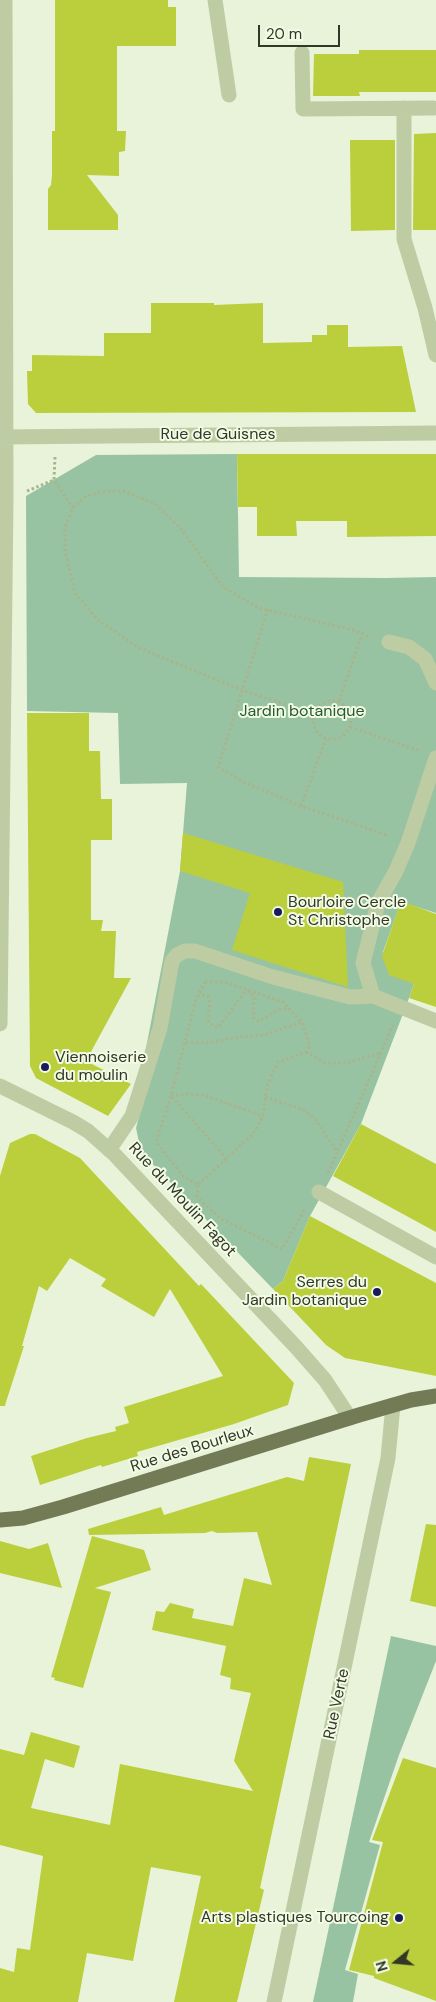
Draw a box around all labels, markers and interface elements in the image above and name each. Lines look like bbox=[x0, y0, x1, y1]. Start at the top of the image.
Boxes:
scale bar bbox=[261, 15, 344, 47]
text: 20 m bbox=[266, 24, 302, 44]
street label: Rue de Guisnes bbox=[161, 425, 275, 445]
park label: Jardin botanique bbox=[239, 702, 365, 722]
place label: Bourloire Cercle St Christophe bbox=[288, 893, 406, 931]
marker: Bourloire Cercle St Christophe bbox=[272, 906, 284, 918]
place label: Viennoiserie du moulin bbox=[55, 1048, 146, 1086]
marker: Viennoiserie du moulin bbox=[39, 1061, 51, 1073]
street label: Rue du Moulin Fagot bbox=[124, 1139, 240, 1261]
place label: Serres du Jardin botanique bbox=[242, 1273, 367, 1311]
marker: Serres du Jardin botanique bbox=[371, 1286, 383, 1298]
street label: Rue des Bourleux bbox=[128, 1421, 256, 1477]
street label: Rue Verte bbox=[320, 1667, 354, 1741]
place label: Arts plastiques Tourcoing bbox=[201, 1908, 389, 1928]
marker: Arts plastiques Tourcoing bbox=[393, 1912, 405, 1924]
north arrow bbox=[371, 1937, 421, 1987]
text: N bbox=[372, 1959, 392, 1974]

